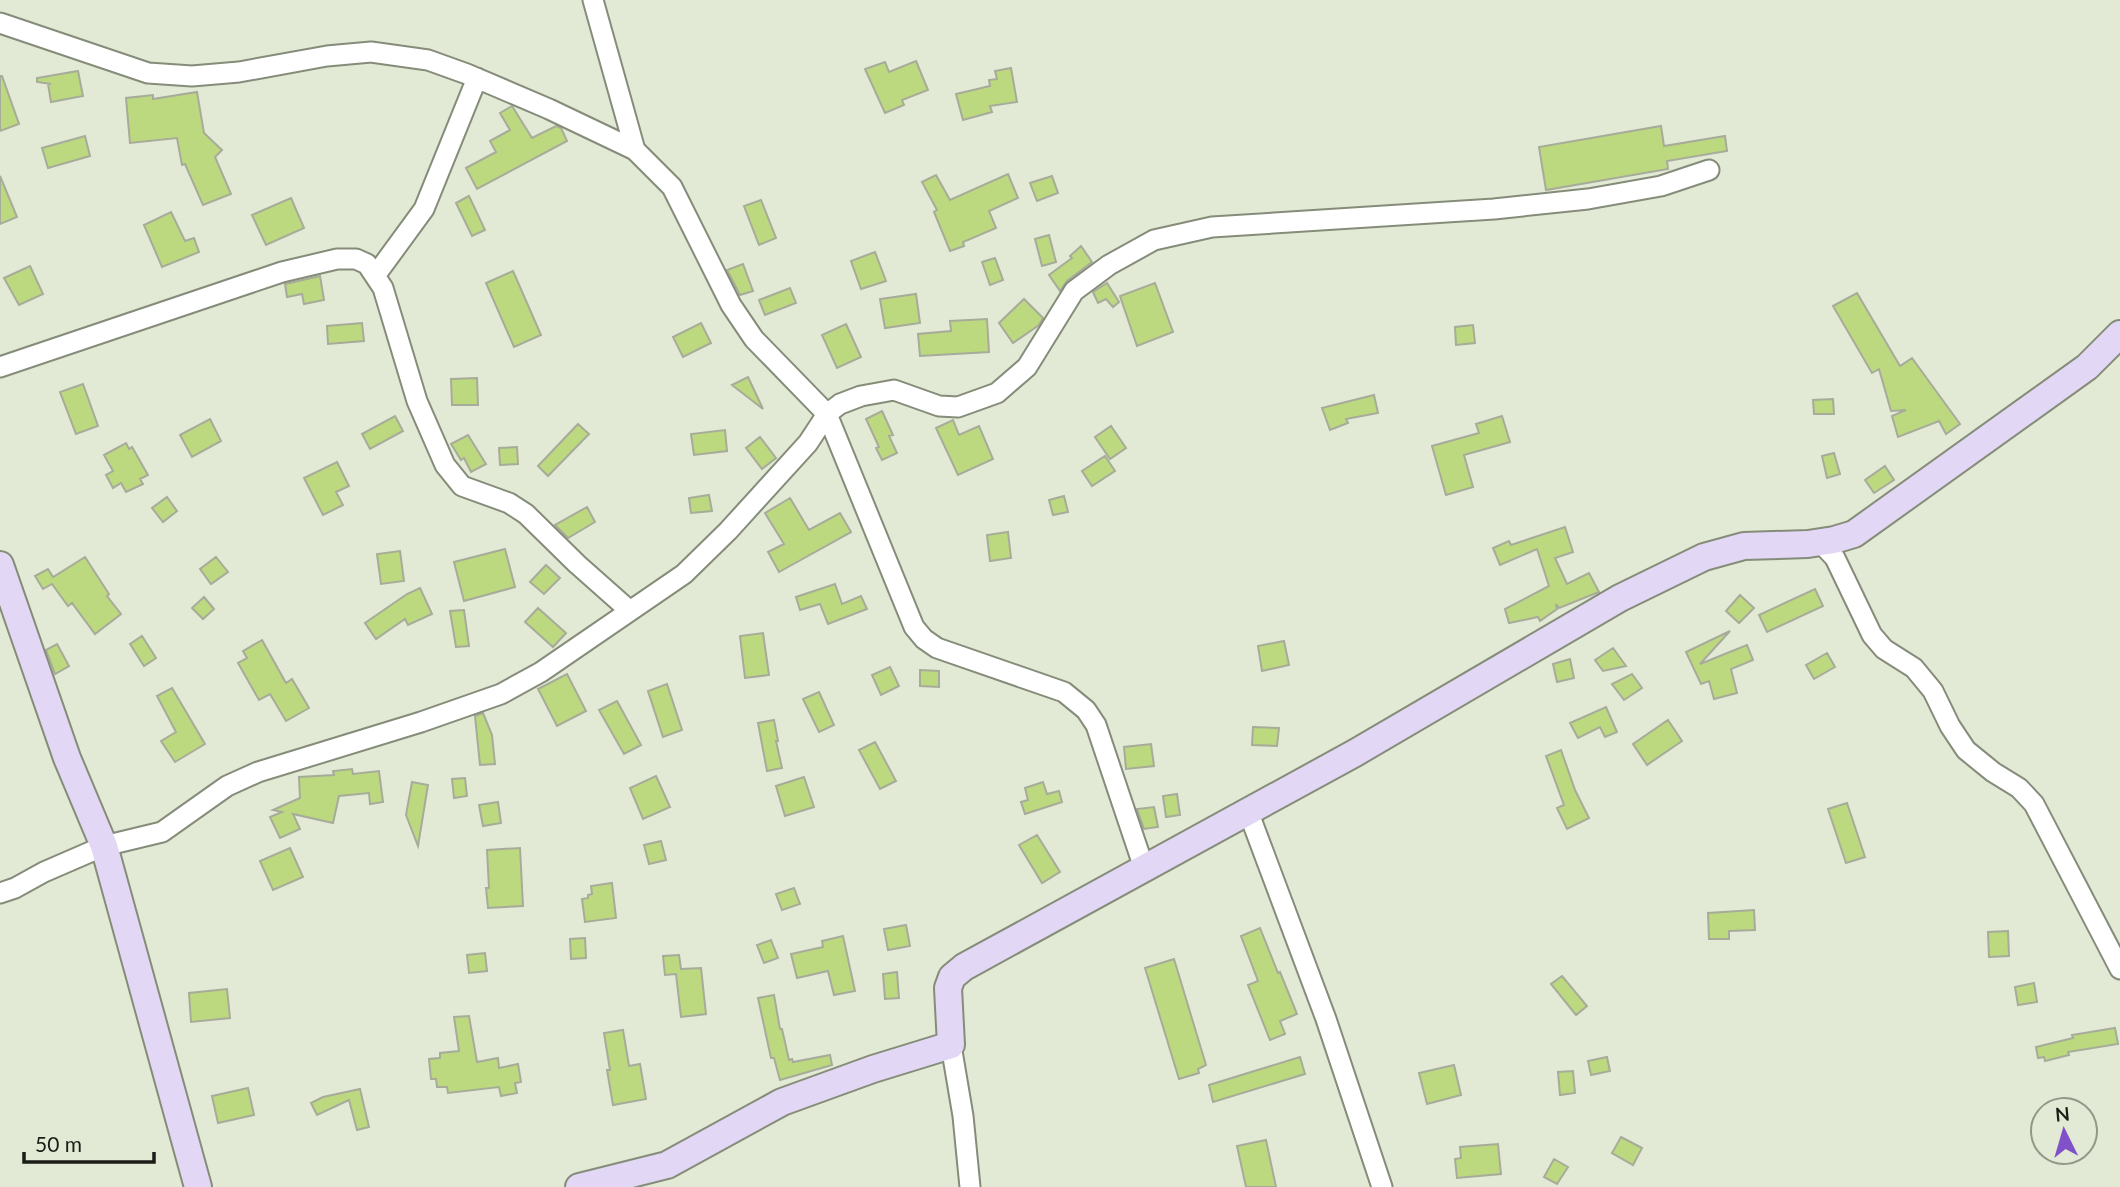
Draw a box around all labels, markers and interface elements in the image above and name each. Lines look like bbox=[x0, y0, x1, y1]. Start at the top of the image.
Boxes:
north arrow bbox=[2029, 1096, 2099, 1166]
text: N bbox=[2054, 1101, 2071, 1126]
scale bar bbox=[24, 1120, 154, 1164]
text: 50 m bbox=[35, 1131, 82, 1156]

